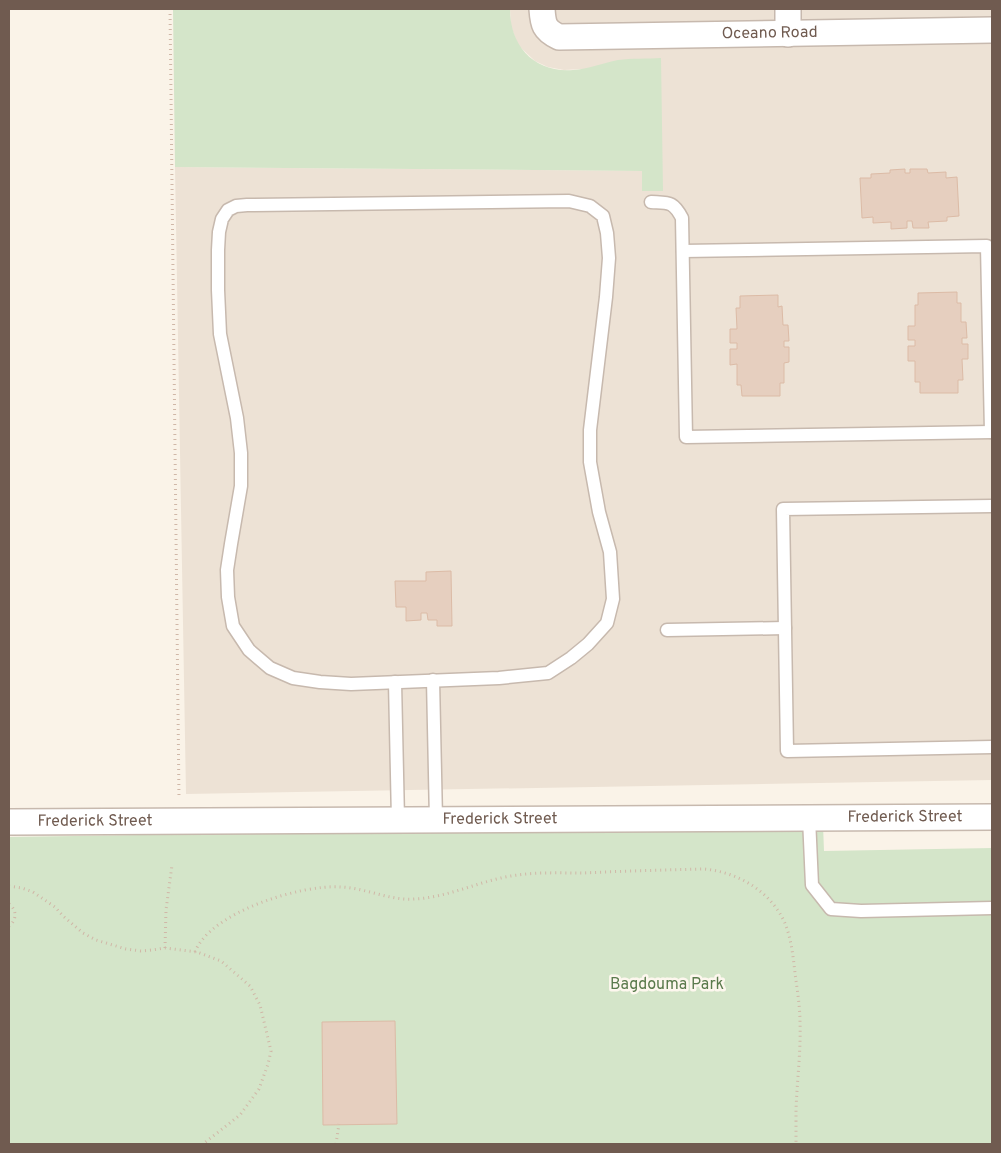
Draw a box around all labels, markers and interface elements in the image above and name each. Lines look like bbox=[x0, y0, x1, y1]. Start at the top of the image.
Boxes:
street label: Oceano Road bbox=[722, 23, 818, 44]
street label: Frederick Street bbox=[847, 807, 962, 828]
street label: Frederick Street bbox=[442, 809, 558, 830]
street label: Frederick Street bbox=[37, 811, 153, 832]
park label: Bagdouma Park bbox=[610, 975, 724, 995]

